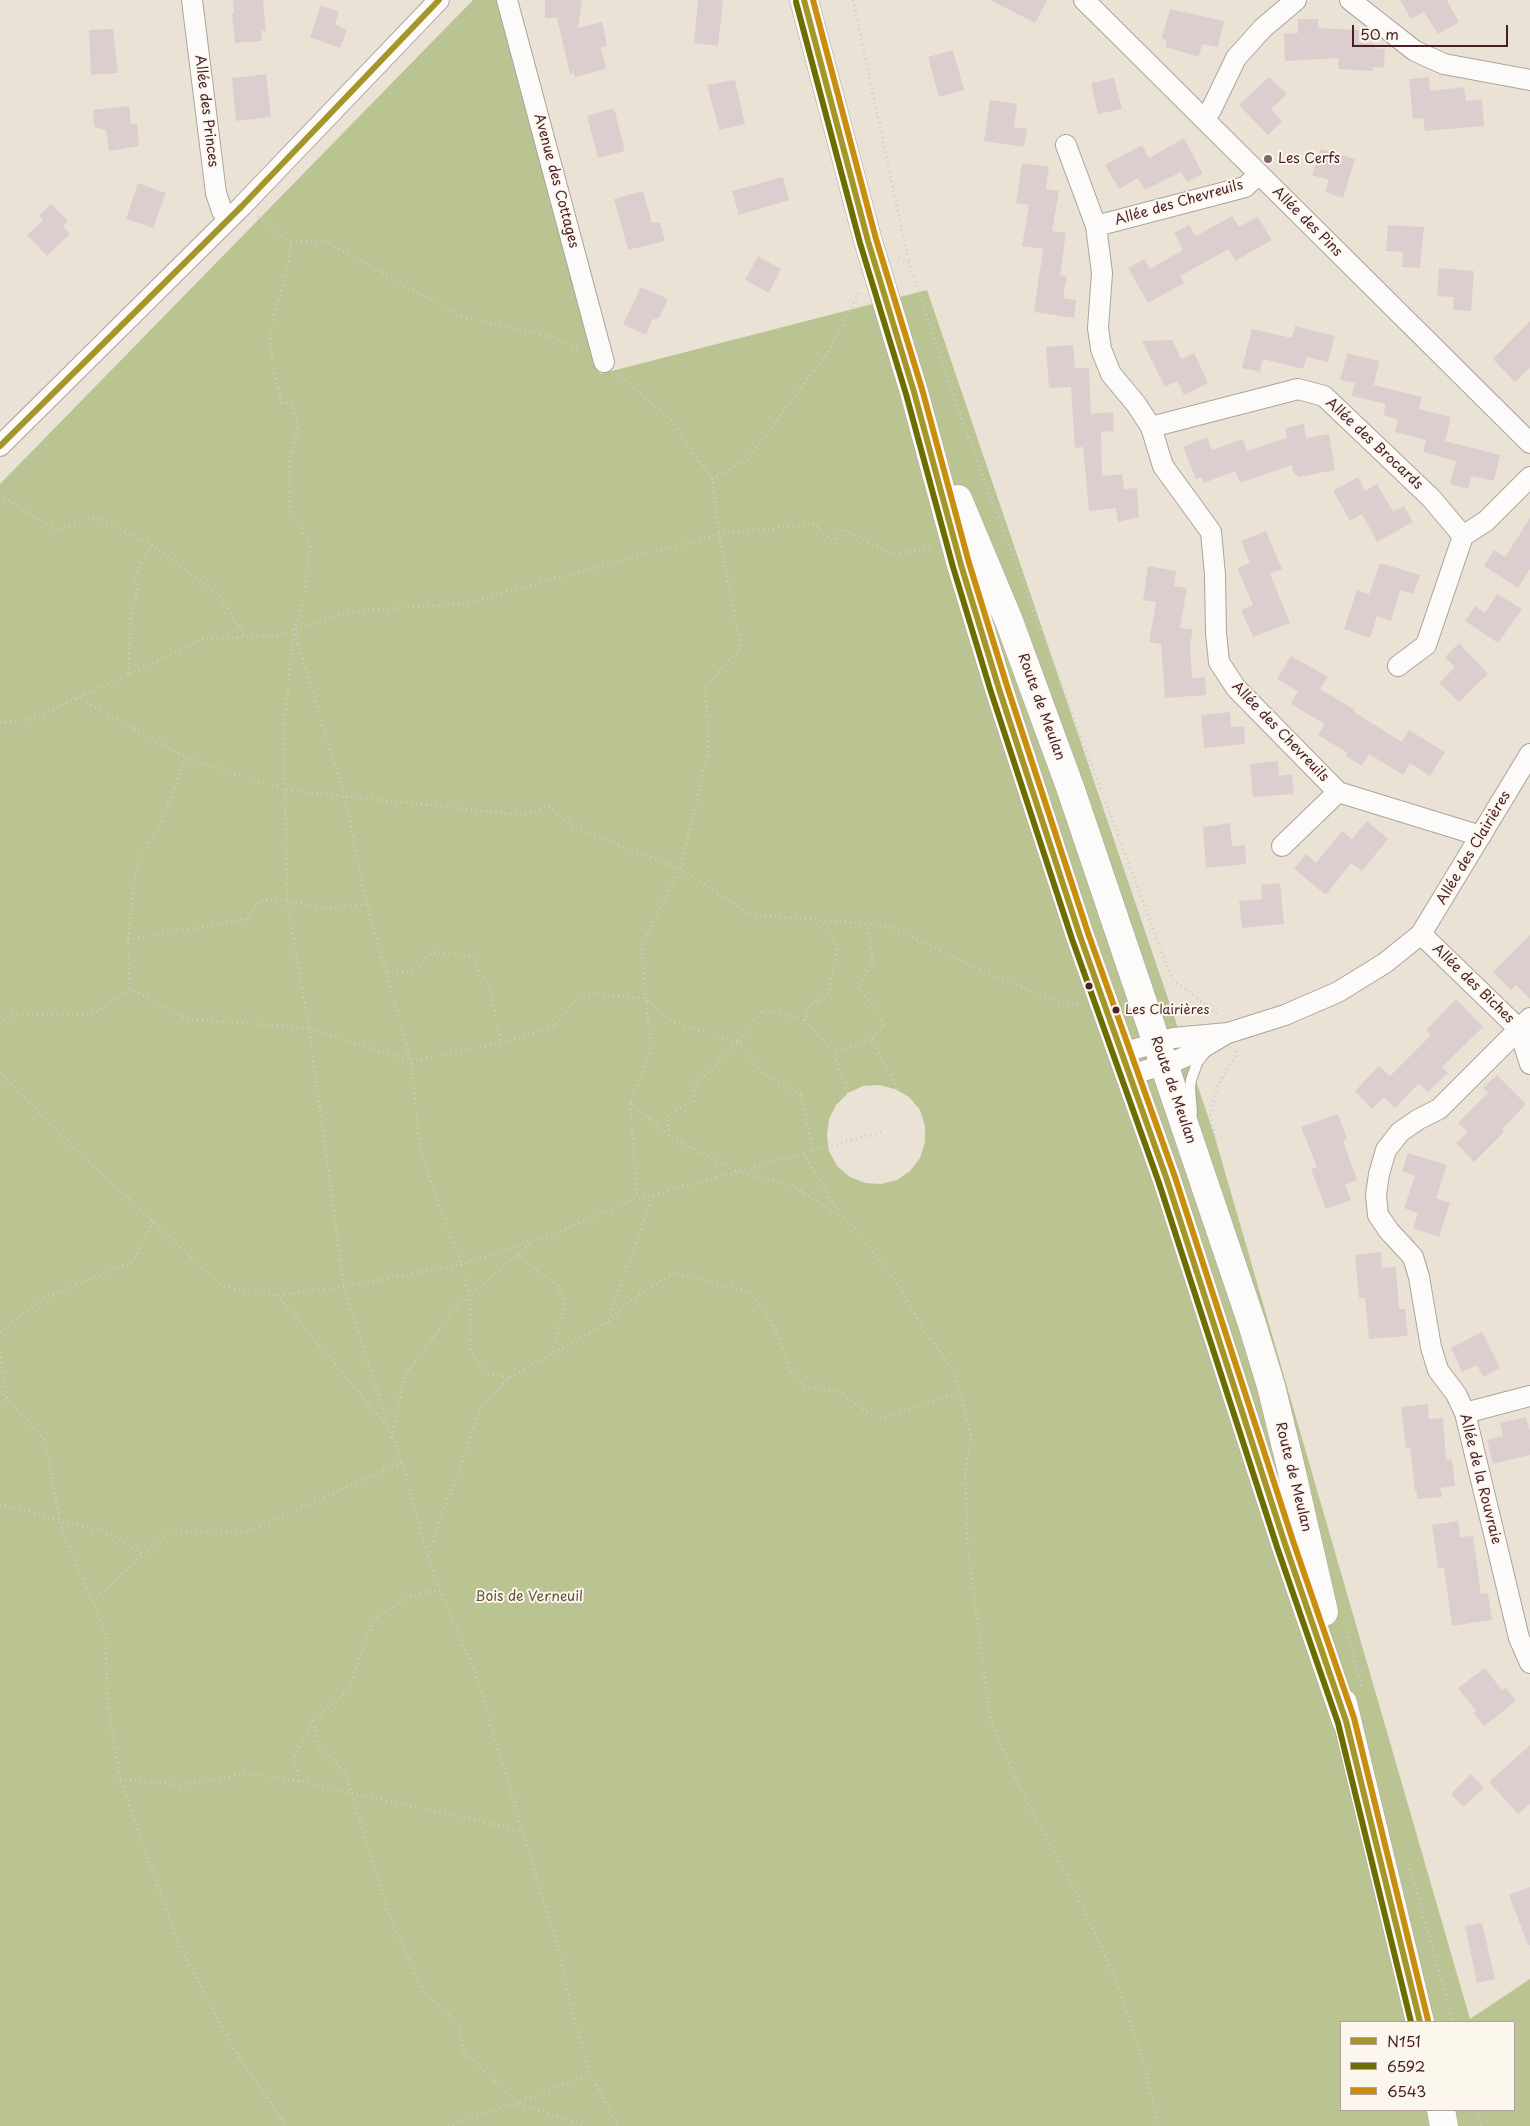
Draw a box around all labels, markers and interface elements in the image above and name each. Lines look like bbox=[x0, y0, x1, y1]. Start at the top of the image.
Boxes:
scale bar bbox=[1355, 15, 1511, 47]
text: 50 m bbox=[1360, 22, 1399, 45]
street label: Allée des Princes bbox=[191, 54, 221, 168]
street label: Avenue des Cottages bbox=[530, 112, 582, 250]
place label: Les Cerfs bbox=[1278, 151, 1340, 167]
marker: Les Cerfs bbox=[1262, 153, 1274, 165]
street label: Allée des Chevreuils bbox=[1113, 177, 1245, 229]
street label: Allée des Pins bbox=[1269, 184, 1345, 260]
street label: Allée des Brocards bbox=[1322, 395, 1426, 493]
street label: Route de Meulan bbox=[1014, 651, 1068, 763]
street label: Allée des Chevreuils bbox=[1228, 678, 1332, 786]
street label: Allée des Clairières bbox=[1433, 788, 1515, 908]
street label: Allée des Biches bbox=[1429, 941, 1517, 1027]
unlabelled marker bbox=[1084, 981, 1094, 991]
place label: Les Clairières bbox=[1125, 1002, 1209, 1018]
marker: Les Clairières bbox=[1111, 1005, 1121, 1015]
street label: Route de Meulan bbox=[1147, 1034, 1199, 1146]
street label: Allée de la Rouvraie bbox=[1456, 1412, 1504, 1546]
street label: Route de Meulan bbox=[1271, 1420, 1315, 1534]
park label: Bois de Verneuil bbox=[475, 1589, 583, 1605]
legend bbox=[1340, 2021, 1515, 2111]
text: N151 bbox=[1387, 2029, 1421, 2052]
text: 6592 bbox=[1387, 2054, 1425, 2077]
text: 6543 bbox=[1387, 2079, 1426, 2102]

